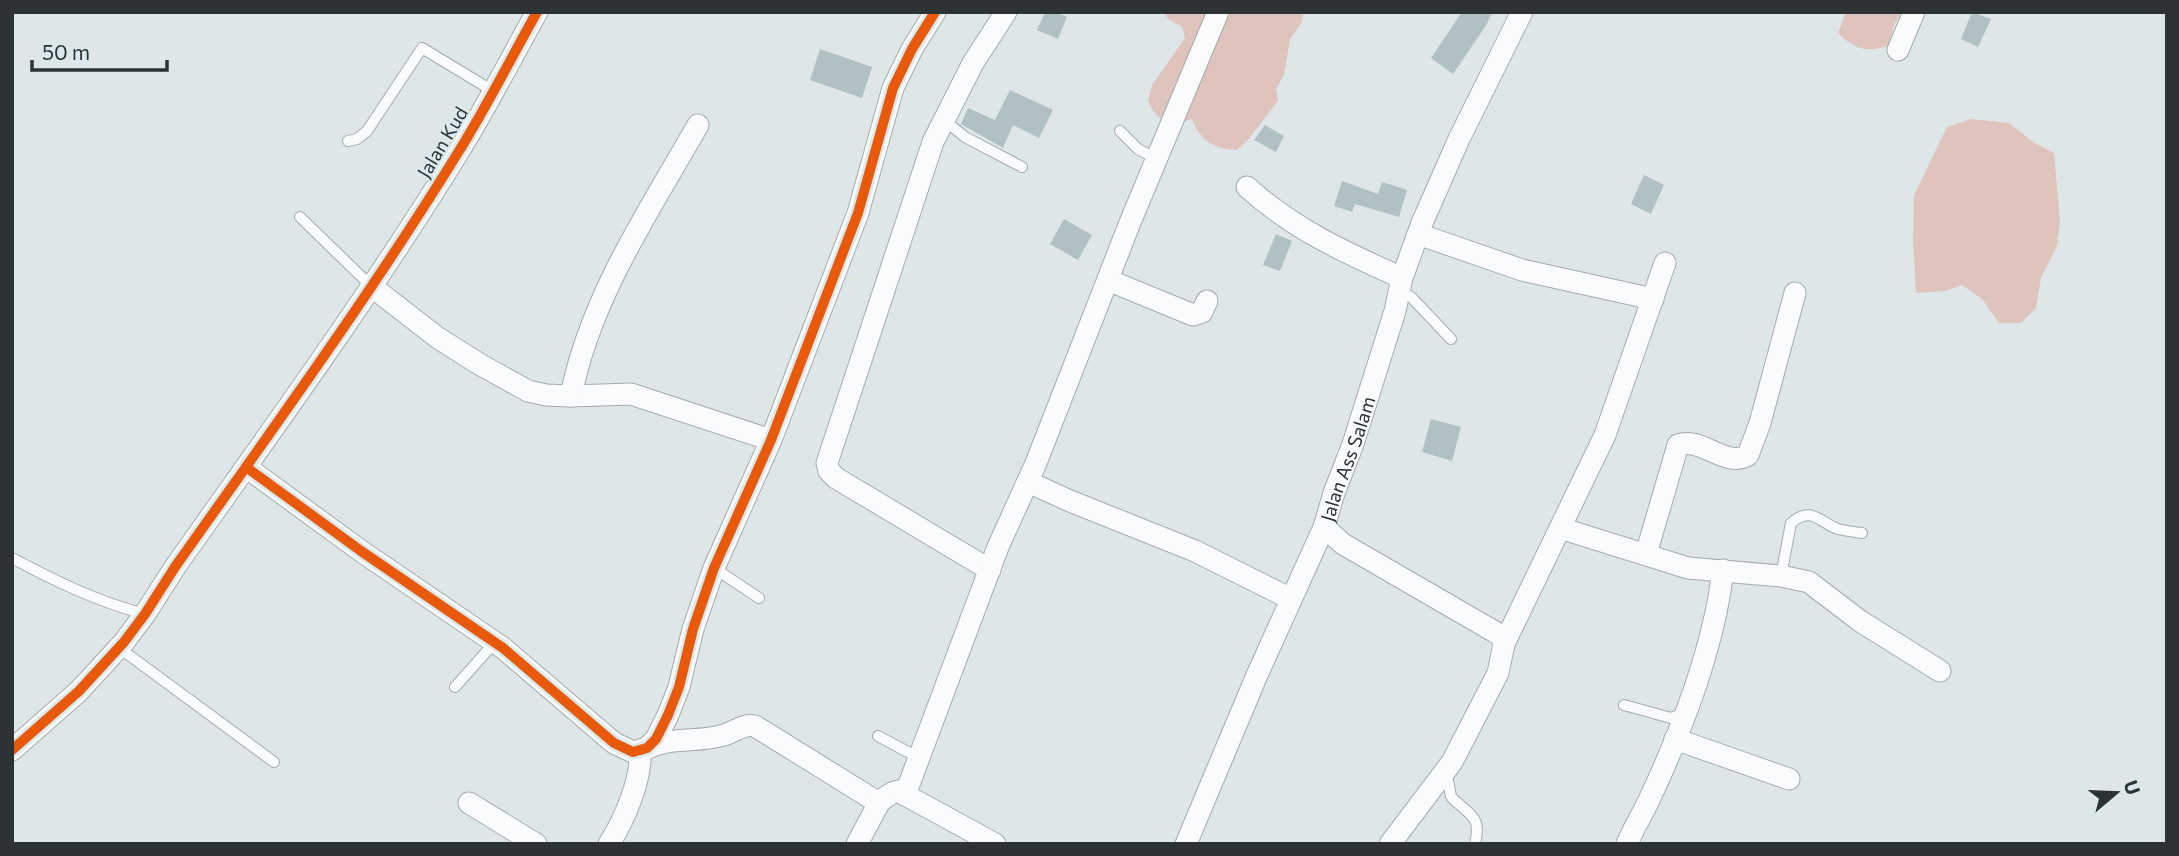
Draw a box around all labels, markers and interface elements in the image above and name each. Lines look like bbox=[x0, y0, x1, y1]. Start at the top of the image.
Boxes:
scale bar bbox=[32, 28, 166, 72]
text: 50 m bbox=[42, 39, 90, 64]
street label: Jalan Kud bbox=[412, 102, 472, 182]
street label: Jalan Ass Salam bbox=[1315, 393, 1379, 524]
north arrow bbox=[2081, 758, 2151, 828]
text: U bbox=[2119, 777, 2146, 798]

